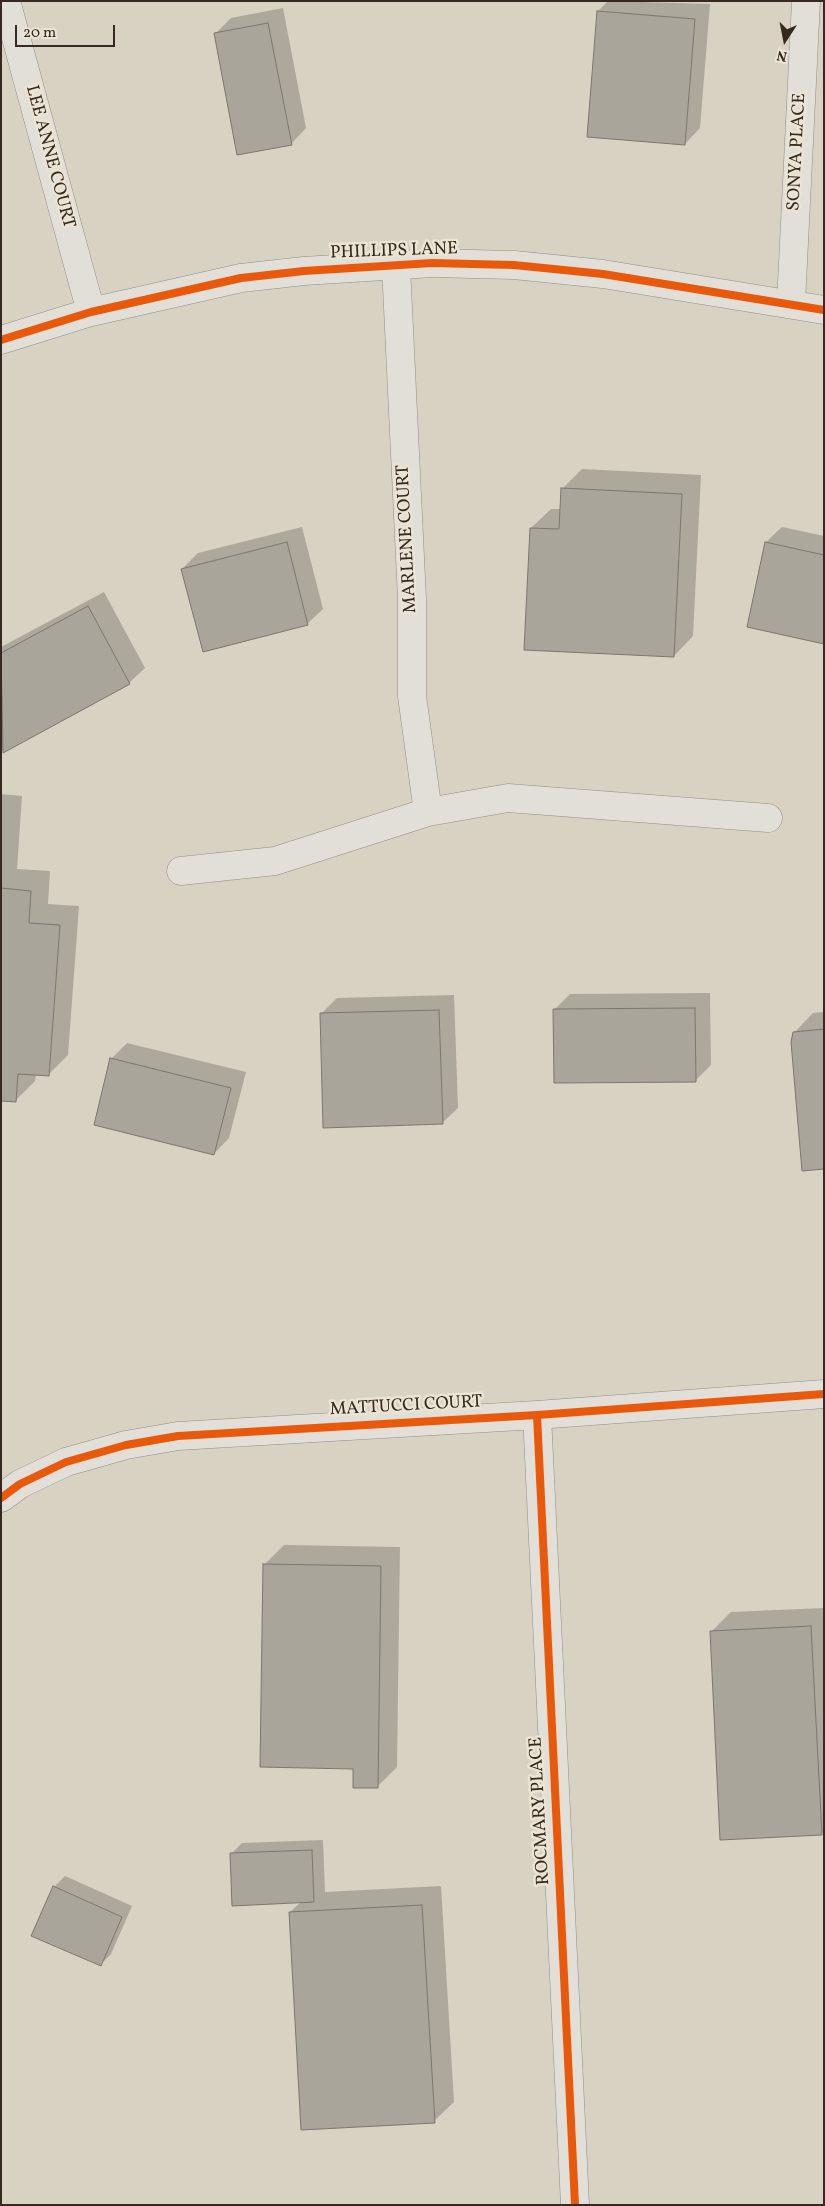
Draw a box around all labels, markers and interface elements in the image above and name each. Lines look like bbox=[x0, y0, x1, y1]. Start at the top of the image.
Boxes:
scale bar bbox=[18, 15, 118, 47]
north arrow bbox=[760, 15, 810, 65]
text: 20 m bbox=[23, 23, 56, 44]
text: N bbox=[775, 45, 789, 66]
street label: LEE ANNE COURT bbox=[19, 83, 79, 231]
street label: SONYA PLACE bbox=[784, 92, 812, 212]
street label: PHILLIPS LANE bbox=[330, 239, 458, 265]
street label: MARLENE COURT bbox=[393, 464, 423, 614]
street label: MATTUCCI COURT bbox=[329, 1392, 483, 1422]
street label: ROCMARY PLACE bbox=[526, 1736, 556, 1886]

